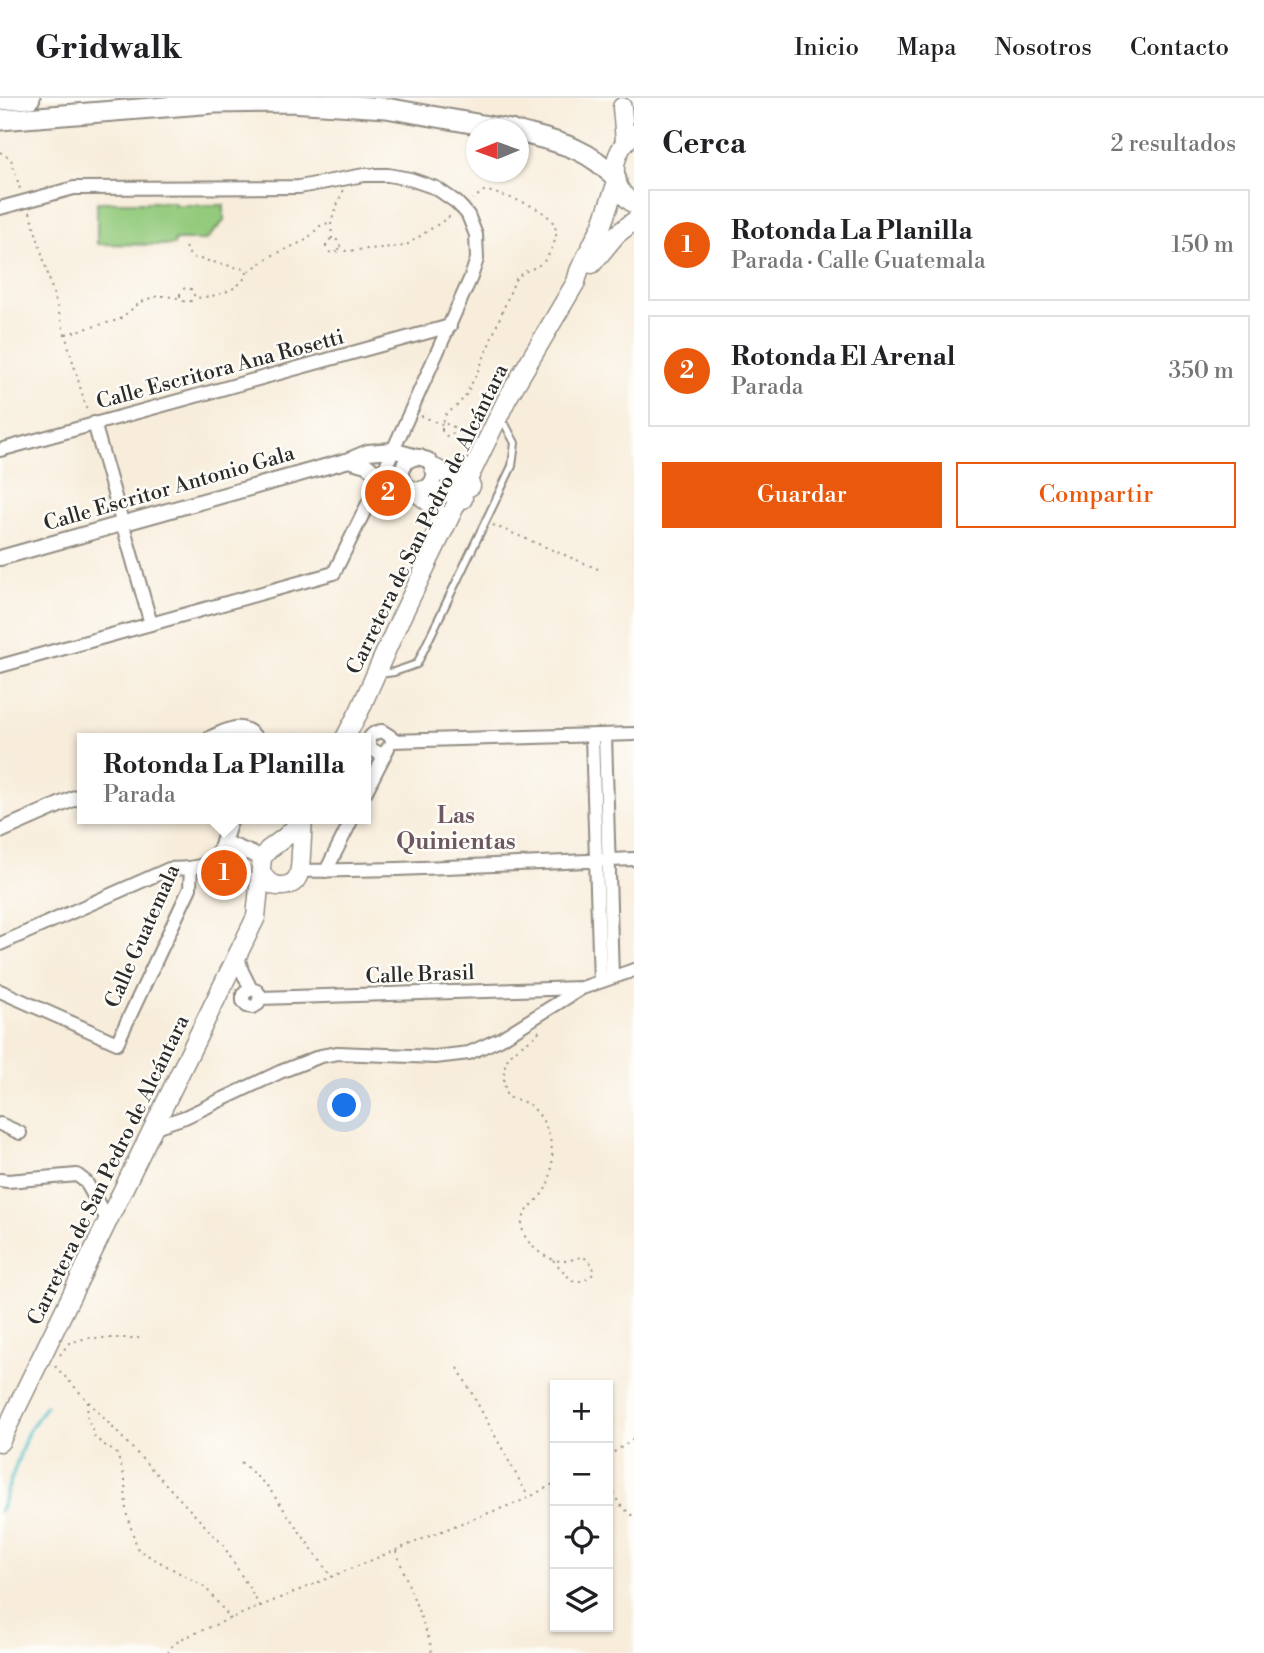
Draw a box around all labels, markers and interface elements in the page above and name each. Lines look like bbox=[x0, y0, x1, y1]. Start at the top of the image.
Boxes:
text: Gridwalk bbox=[35, 28, 182, 69]
text: Inicio bbox=[794, 33, 859, 63]
text: Mapa bbox=[897, 33, 956, 63]
text: Nosotros bbox=[994, 33, 1092, 63]
text: Contacto bbox=[1130, 33, 1229, 63]
north arrow bbox=[466, 119, 529, 182]
text: Cerca bbox=[662, 125, 746, 163]
text: 2 resultados bbox=[1111, 130, 1236, 158]
text: Rotonda La Planilla bbox=[731, 215, 973, 247]
text: 1 bbox=[681, 231, 693, 259]
text: 150 m bbox=[1171, 231, 1234, 259]
text: Parada · Calle Guatemala bbox=[731, 247, 986, 275]
street label: Calle Escritora Ana Rosetti bbox=[94, 324, 347, 416]
text: Rotonda El Arenal bbox=[731, 341, 955, 373]
text: 2 bbox=[680, 357, 694, 385]
text: 350 m bbox=[1168, 357, 1234, 385]
street label: Carretera de San Pedro de Alcántara bbox=[341, 360, 515, 679]
text: Parada bbox=[731, 373, 803, 401]
street label: Calle Escritor Antonio Gala bbox=[41, 441, 298, 537]
button: Guardar bbox=[662, 462, 942, 528]
button: Compartir bbox=[956, 462, 1236, 528]
pin: 2 bbox=[365, 467, 411, 519]
popup bbox=[77, 733, 371, 824]
text: Rotonda La Planilla bbox=[103, 749, 345, 781]
text: Parada bbox=[103, 781, 176, 809]
district label: Las Quinientas bbox=[396, 802, 516, 856]
pin: 1 bbox=[201, 847, 247, 899]
street label: Calle Guatemala bbox=[100, 860, 186, 1012]
street label: Calle Brasil bbox=[365, 960, 475, 990]
street label: Carretera de San Pedro de Alcántara bbox=[22, 1011, 196, 1330]
your location bbox=[327, 1088, 361, 1122]
map controls bbox=[550, 1380, 613, 1632]
button: + bbox=[550, 1380, 613, 1443]
button: − bbox=[550, 1443, 613, 1506]
button: locate bbox=[550, 1506, 613, 1569]
button: layers bbox=[550, 1569, 613, 1632]

